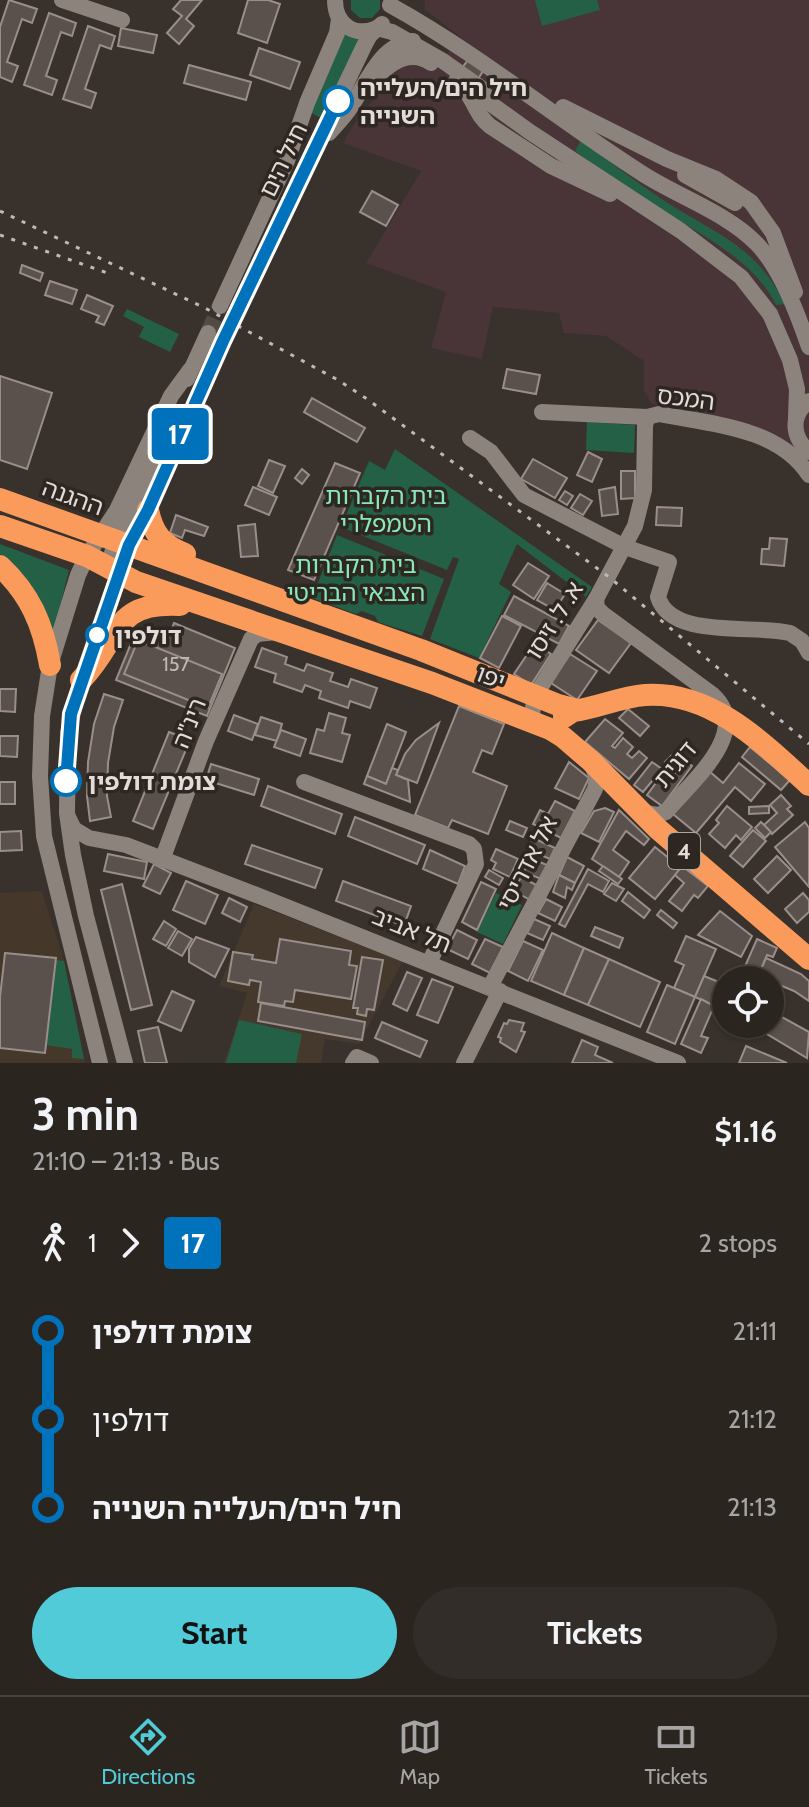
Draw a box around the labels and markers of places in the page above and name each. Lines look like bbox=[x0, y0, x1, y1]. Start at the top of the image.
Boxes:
place label: חיל הים/העלייה השנייה bbox=[360, 73, 527, 130]
marker: חיל הים/העלייה השנייה bbox=[323, 86, 353, 116]
place label: דולפין bbox=[115, 621, 182, 650]
marker: דולפין bbox=[86, 624, 108, 646]
marker: צומת דולפין bbox=[51, 766, 81, 796]
place label: צומת דולפין bbox=[88, 767, 216, 796]

